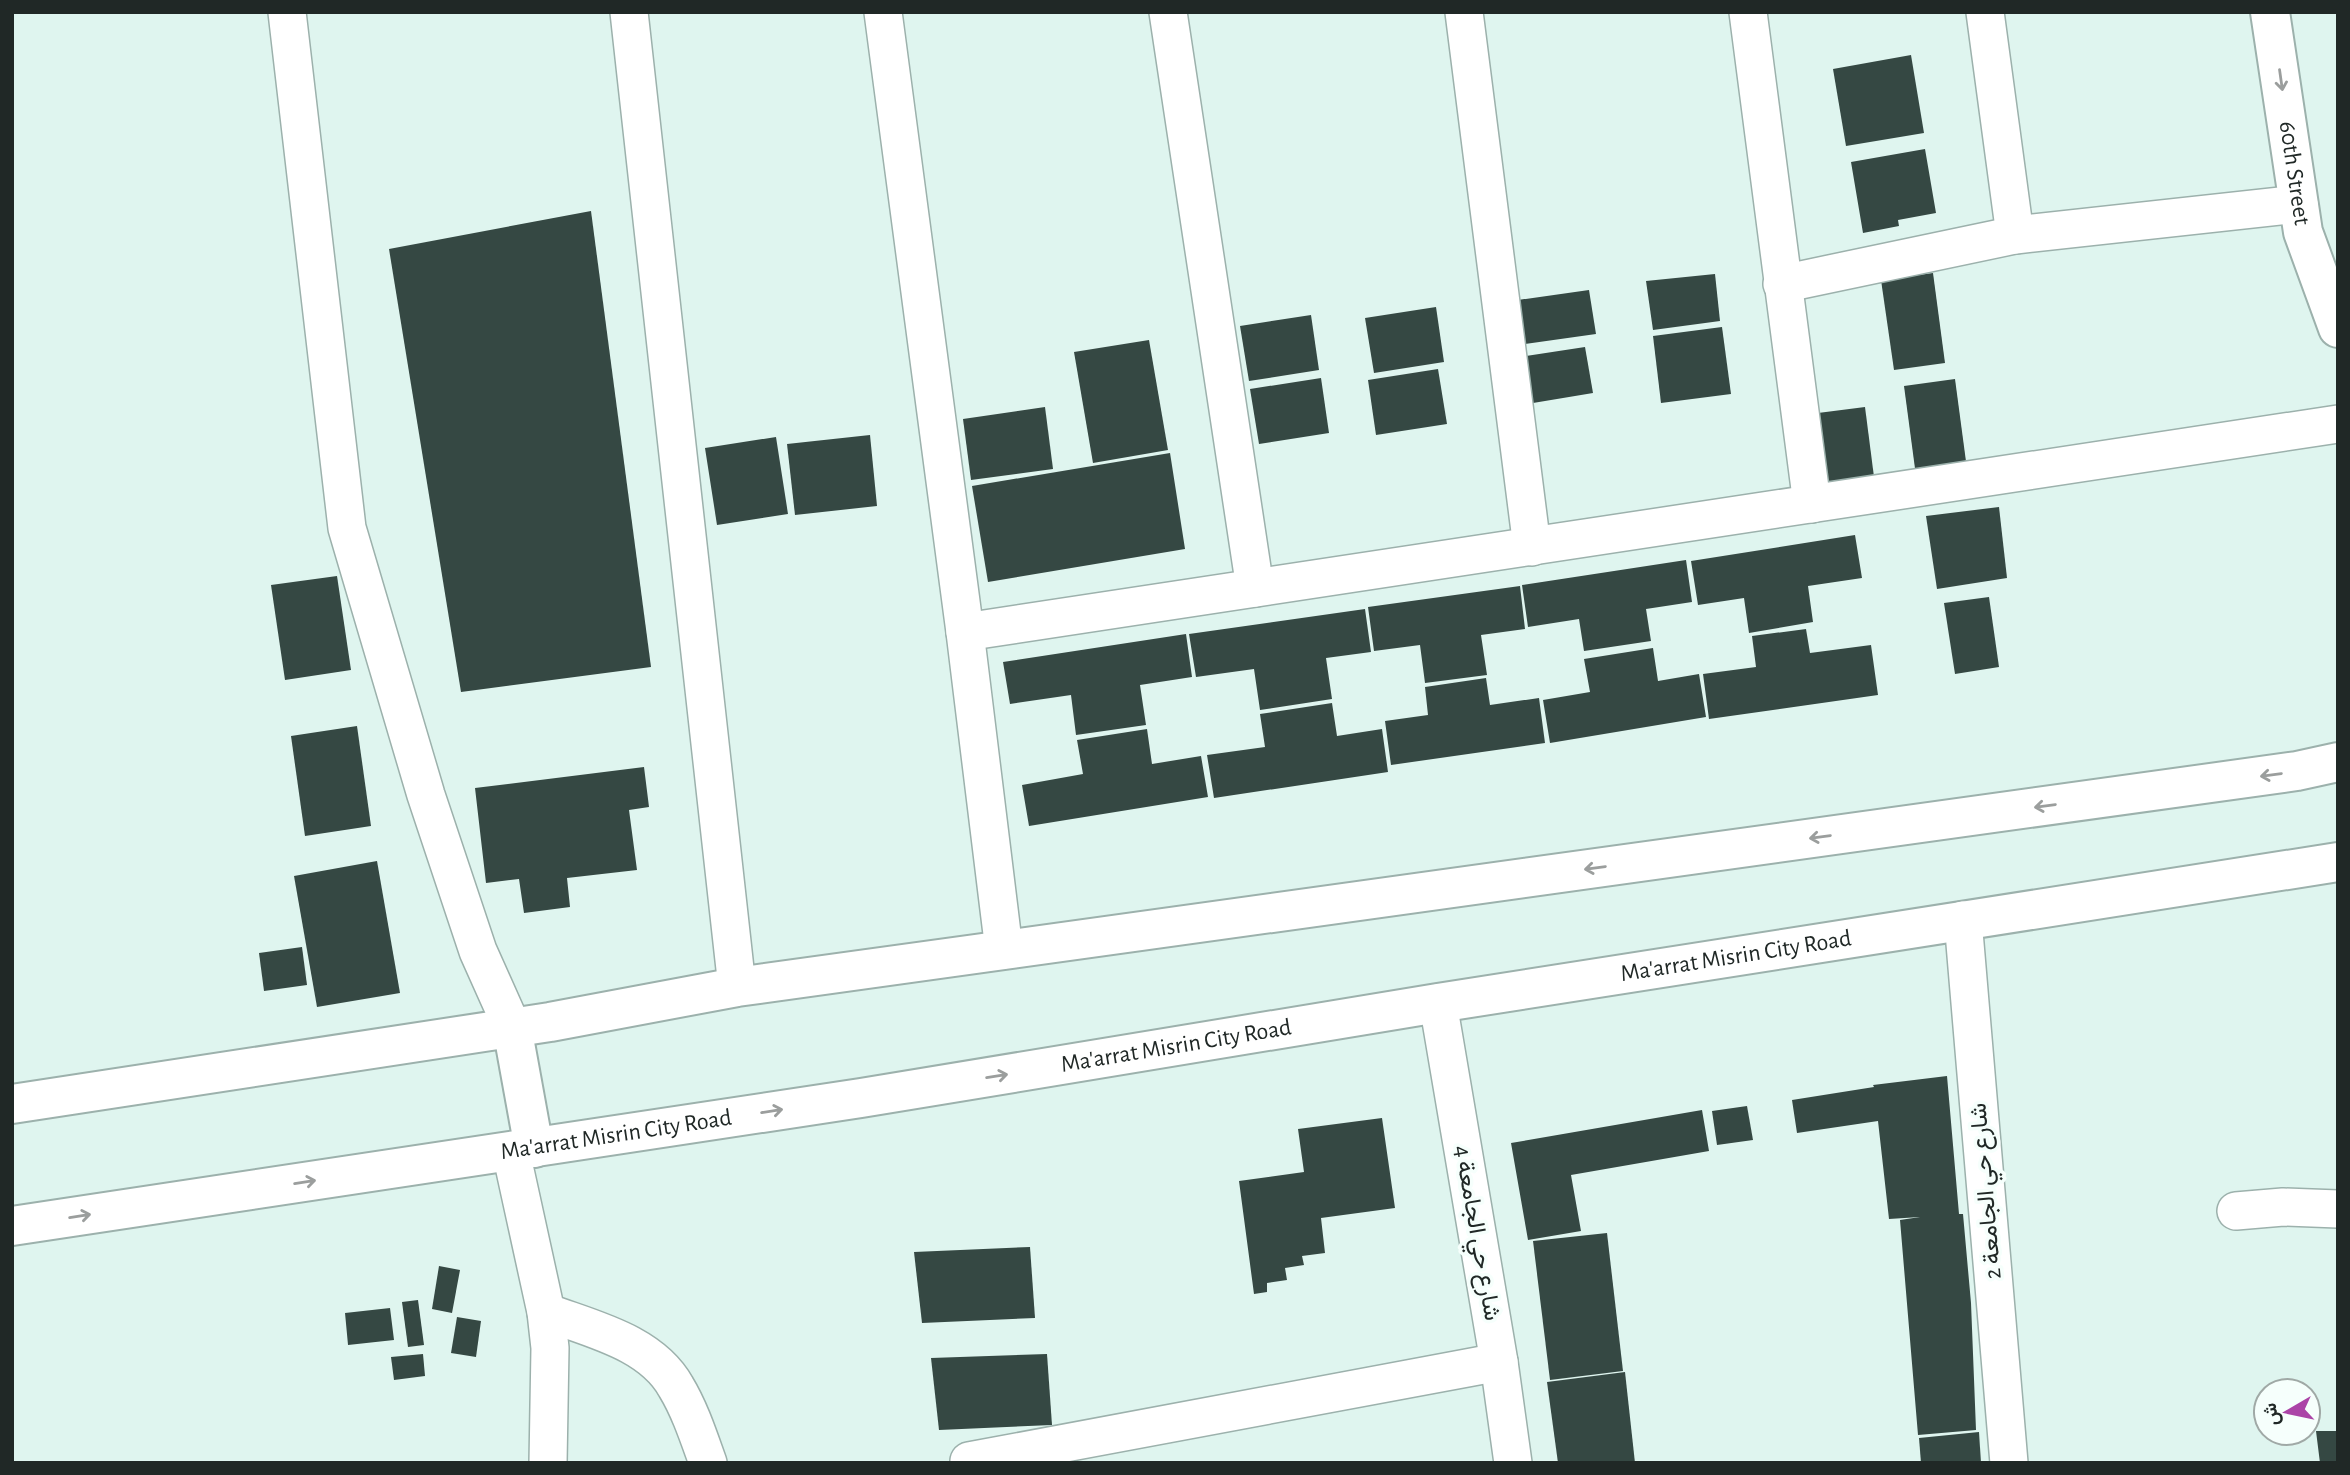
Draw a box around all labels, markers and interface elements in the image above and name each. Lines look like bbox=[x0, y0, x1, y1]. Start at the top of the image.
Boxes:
one-way arrow bbox=[2274, 68, 2287, 91]
street label: 60th Street bbox=[2275, 120, 2314, 227]
one-way arrow bbox=[2260, 768, 2283, 781]
one-way arrow bbox=[2034, 799, 2057, 812]
one-way arrow bbox=[1809, 831, 1832, 844]
one-way arrow bbox=[1584, 862, 1606, 875]
street label: Ma'arrat Misrin City Road bbox=[1619, 926, 1853, 986]
street label: Ma'arrat Misrin City Road bbox=[1059, 1015, 1293, 1077]
one-way arrow bbox=[985, 1069, 1007, 1082]
street label: شارع حي الجامعة 2 bbox=[1966, 1101, 2012, 1280]
one-way arrow bbox=[760, 1105, 783, 1118]
street label: Ma'arrat Misrin City Road bbox=[499, 1106, 733, 1164]
street label: شارع حي الجامعة 4 bbox=[1444, 1144, 1504, 1324]
one-way arrow bbox=[293, 1176, 316, 1189]
one-way arrow bbox=[68, 1209, 91, 1222]
north arrow bbox=[2252, 1377, 2322, 1447]
text: ش bbox=[2260, 1401, 2284, 1427]

